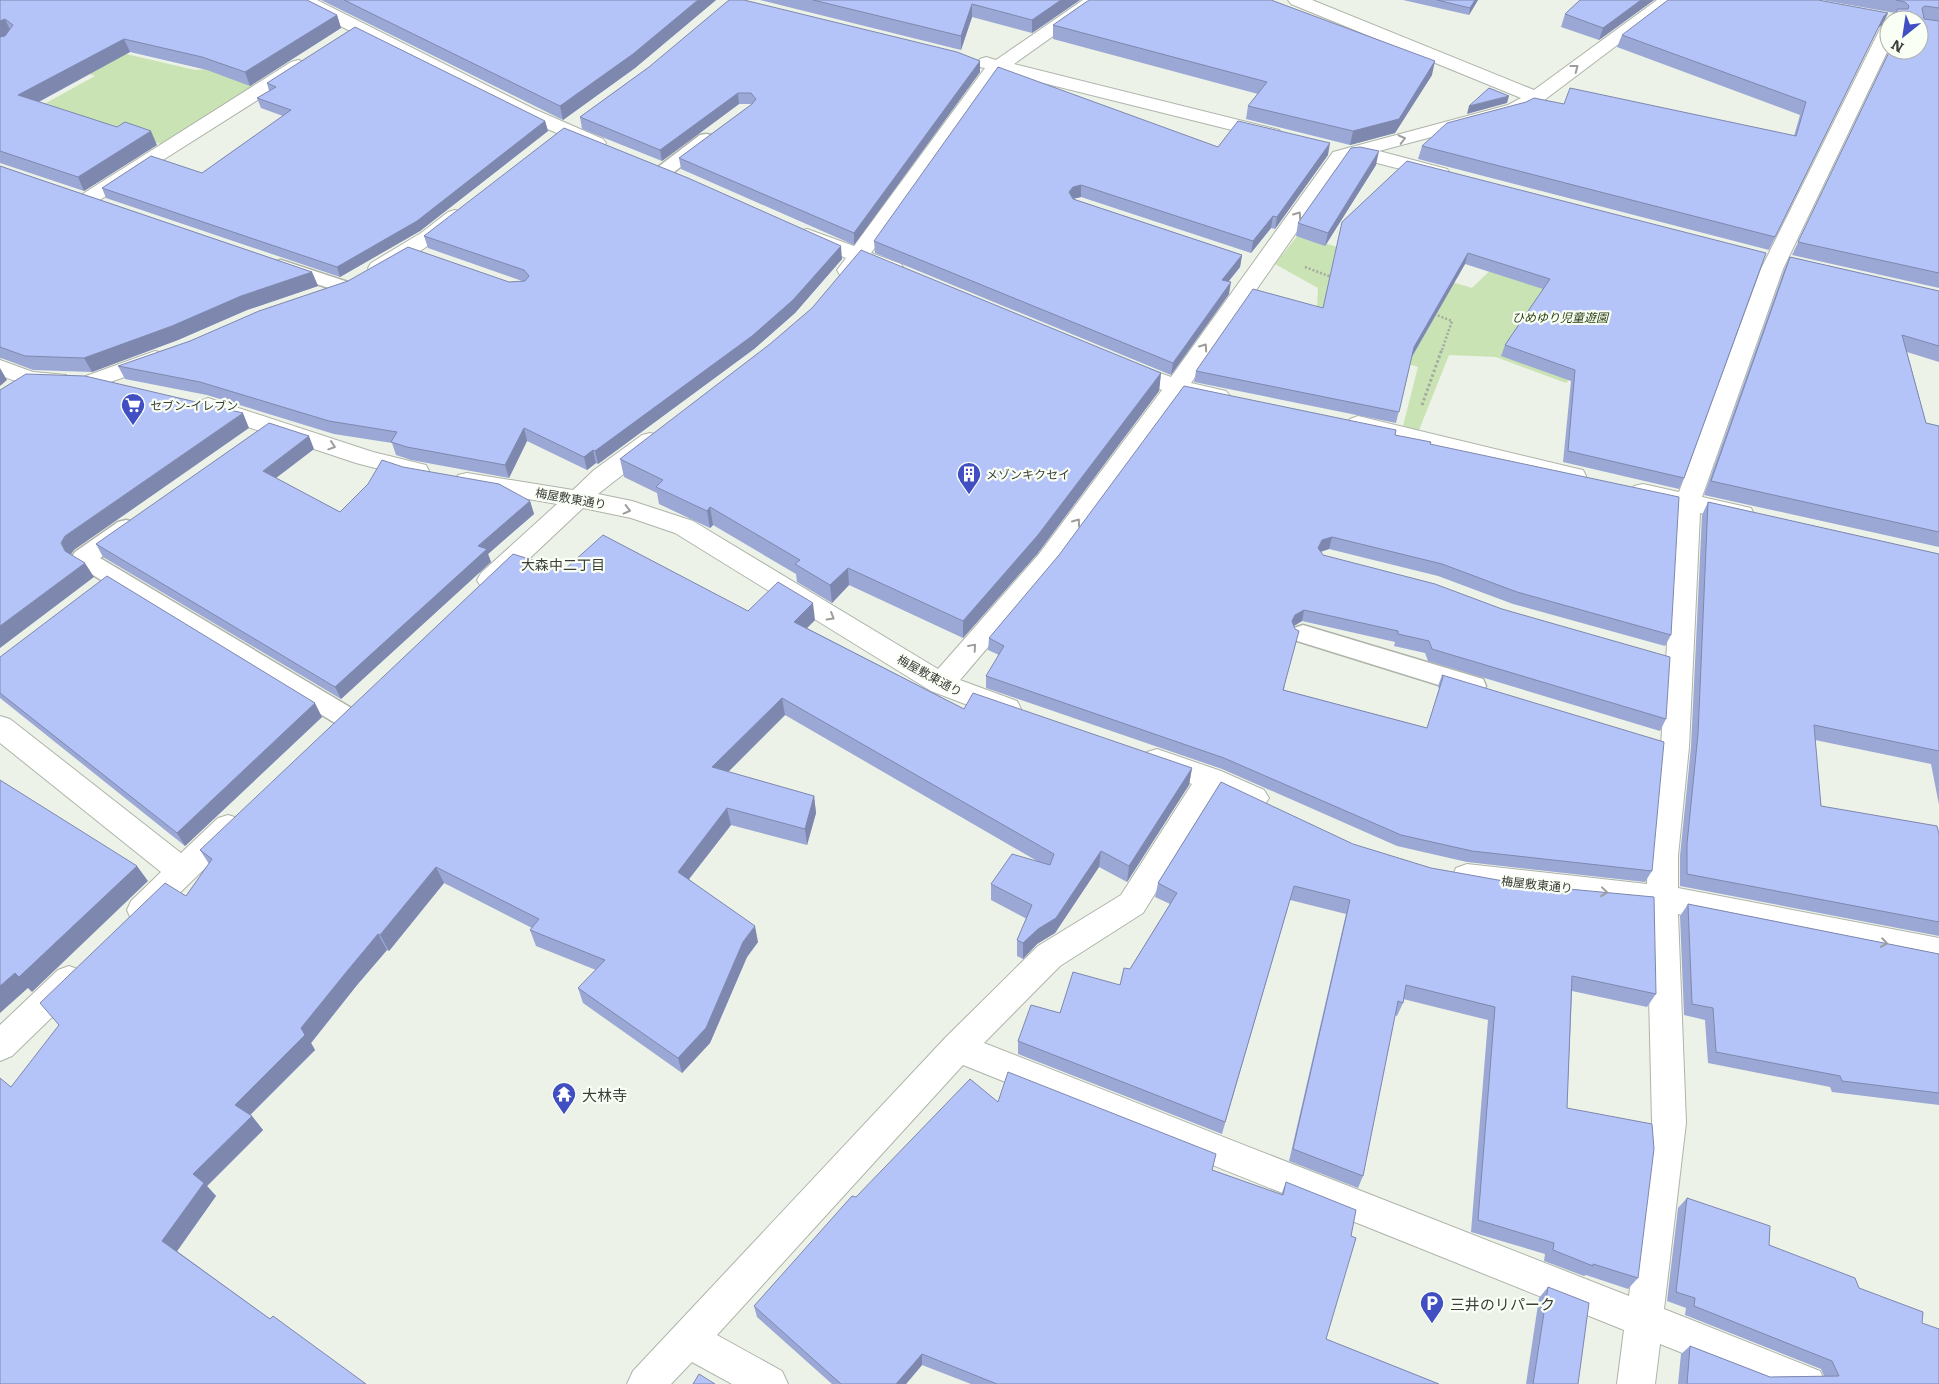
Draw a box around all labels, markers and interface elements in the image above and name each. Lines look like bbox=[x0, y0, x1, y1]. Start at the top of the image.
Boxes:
north arrow bbox=[1879, 10, 1929, 60]
text: N bbox=[1887, 35, 1907, 59]
one-way arrow bbox=[1569, 65, 1578, 73]
one-way arrow bbox=[1397, 134, 1406, 145]
one-way arrow bbox=[1292, 211, 1301, 220]
park label: ひめゆり児童遊園 bbox=[1512, 308, 1610, 326]
one-way arrow bbox=[1198, 344, 1207, 353]
supermarket icon: セブン-イレブン bbox=[120, 392, 146, 426]
place label: セブン-イレブン bbox=[150, 396, 238, 414]
one-way arrow bbox=[328, 441, 336, 451]
building icon: メゾンキクセイ bbox=[956, 461, 982, 495]
place label: メゾンキクセイ bbox=[986, 465, 1070, 483]
street label: 梅屋敷東通り bbox=[534, 483, 608, 513]
one-way arrow bbox=[622, 504, 630, 514]
one-way arrow bbox=[1071, 519, 1079, 528]
district label: 大森中二丁目 bbox=[521, 554, 605, 574]
one-way arrow bbox=[826, 611, 835, 621]
one-way arrow bbox=[967, 644, 976, 653]
street label: 梅屋敷東通り bbox=[894, 650, 966, 700]
street label: 梅屋敷東通り bbox=[1500, 871, 1574, 897]
one-way arrow bbox=[1600, 886, 1608, 897]
one-way arrow bbox=[1880, 937, 1888, 947]
temple icon: 大林寺 bbox=[551, 1081, 577, 1115]
place label: 大林寺 bbox=[582, 1083, 627, 1106]
parking icon: 三井のリパーク bbox=[1419, 1290, 1445, 1324]
place label: 三井のリパーク bbox=[1450, 1292, 1555, 1315]

